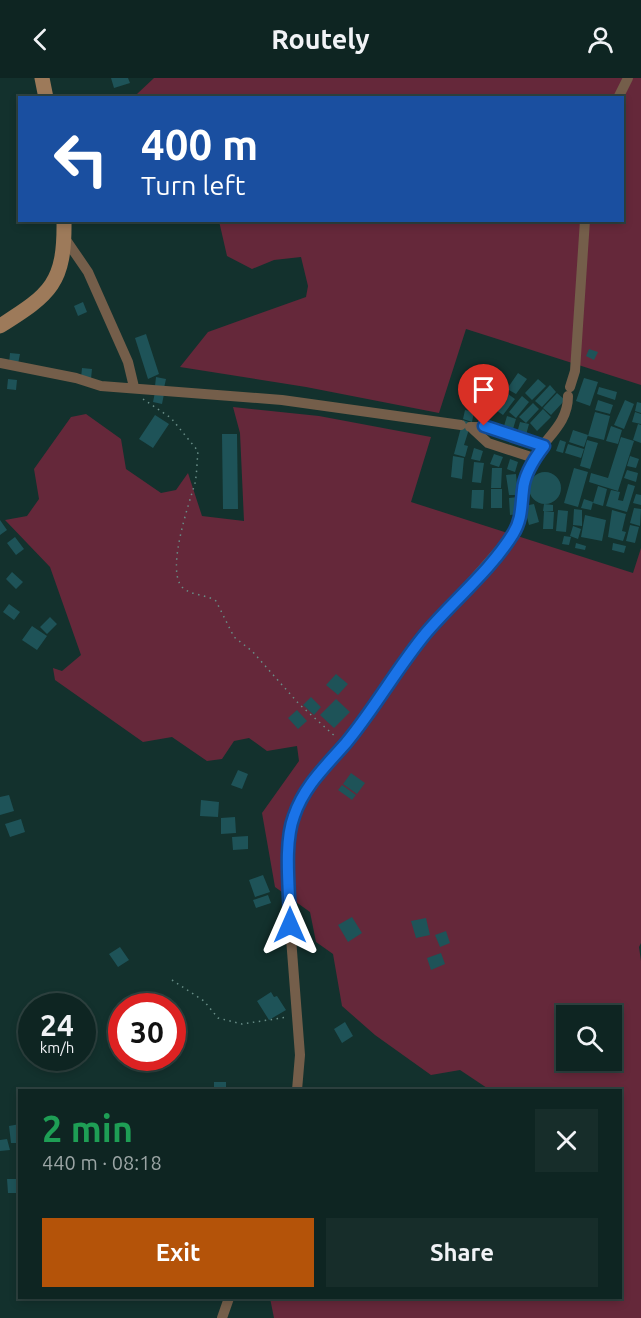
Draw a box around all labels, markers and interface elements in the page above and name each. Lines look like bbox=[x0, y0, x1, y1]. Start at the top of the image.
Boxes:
icon: back bbox=[24, 23, 57, 56]
icon: person bbox=[584, 23, 617, 56]
text: Routely bbox=[271, 24, 370, 54]
icon: left bbox=[42, 120, 120, 198]
text: 400 m bbox=[141, 121, 258, 168]
text: Turn left bbox=[141, 170, 245, 200]
pin bbox=[458, 364, 509, 426]
icon: arrive bbox=[467, 373, 500, 406]
position arrow bbox=[258, 893, 322, 957]
speed limit sign: 30 bbox=[108, 993, 186, 1071]
map controls bbox=[556, 1005, 622, 1071]
button: search bbox=[556, 1005, 622, 1071]
text: 24 bbox=[40, 1008, 74, 1042]
text: km/h bbox=[40, 1039, 74, 1056]
text: 2 min bbox=[42, 1108, 133, 1149]
button: close bbox=[535, 1109, 598, 1172]
text: 440 m · 08:18 bbox=[42, 1151, 162, 1174]
button: Exit bbox=[42, 1218, 314, 1287]
button: Share bbox=[326, 1218, 598, 1287]

